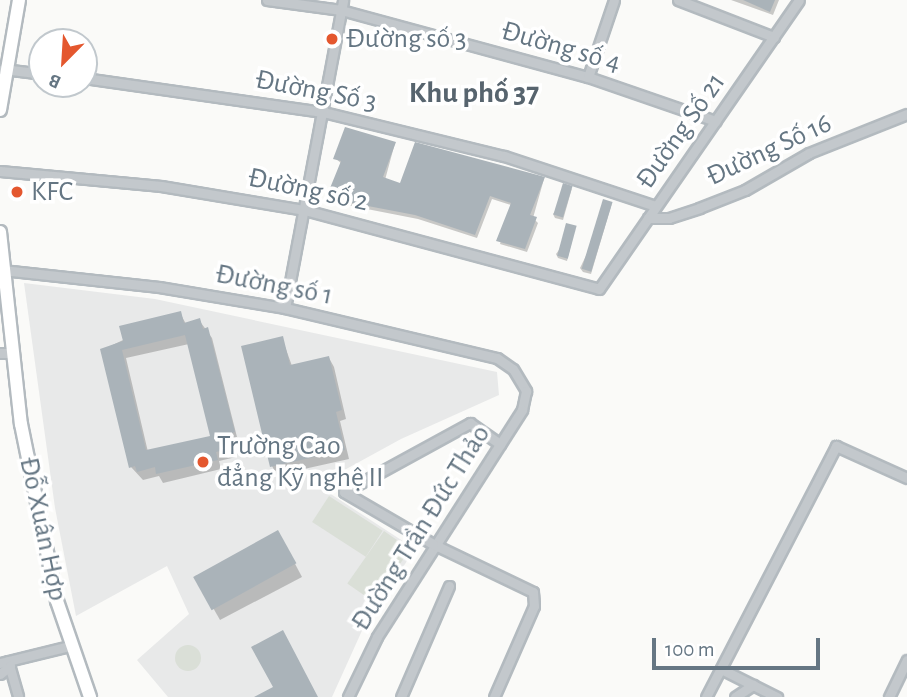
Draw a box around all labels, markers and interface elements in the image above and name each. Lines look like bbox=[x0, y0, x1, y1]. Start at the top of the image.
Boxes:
street label: Đường số 4 bbox=[498, 14, 624, 80]
place label: Đường số 3 bbox=[346, 22, 466, 56]
north arrow bbox=[28, 28, 98, 98]
marker: Đường số 3 bbox=[324, 31, 340, 47]
street label: Đường Số 3 bbox=[253, 63, 379, 119]
street label: Đường Số 21 bbox=[629, 67, 733, 195]
text: B bbox=[46, 70, 64, 92]
district label: Khu phố 37 bbox=[409, 75, 539, 111]
street label: Đường Số 16 bbox=[701, 106, 837, 194]
street label: Đường số 2 bbox=[245, 161, 371, 219]
place label: KFC bbox=[31, 175, 73, 209]
marker: KFC bbox=[9, 184, 25, 200]
street label: Đường số 1 bbox=[213, 257, 335, 313]
street label: Đường Trần Đức Thảo bbox=[344, 419, 498, 637]
place label: Trường Cao đẳng Kỹ nghệ II bbox=[217, 429, 384, 495]
street label: Đỗ Xuân Hợp bbox=[11, 454, 75, 604]
marker: Trường Cao đẳng Kỹ nghệ II bbox=[195, 454, 211, 470]
scale bar bbox=[655, 624, 823, 668]
text: 100 m bbox=[665, 639, 715, 660]

